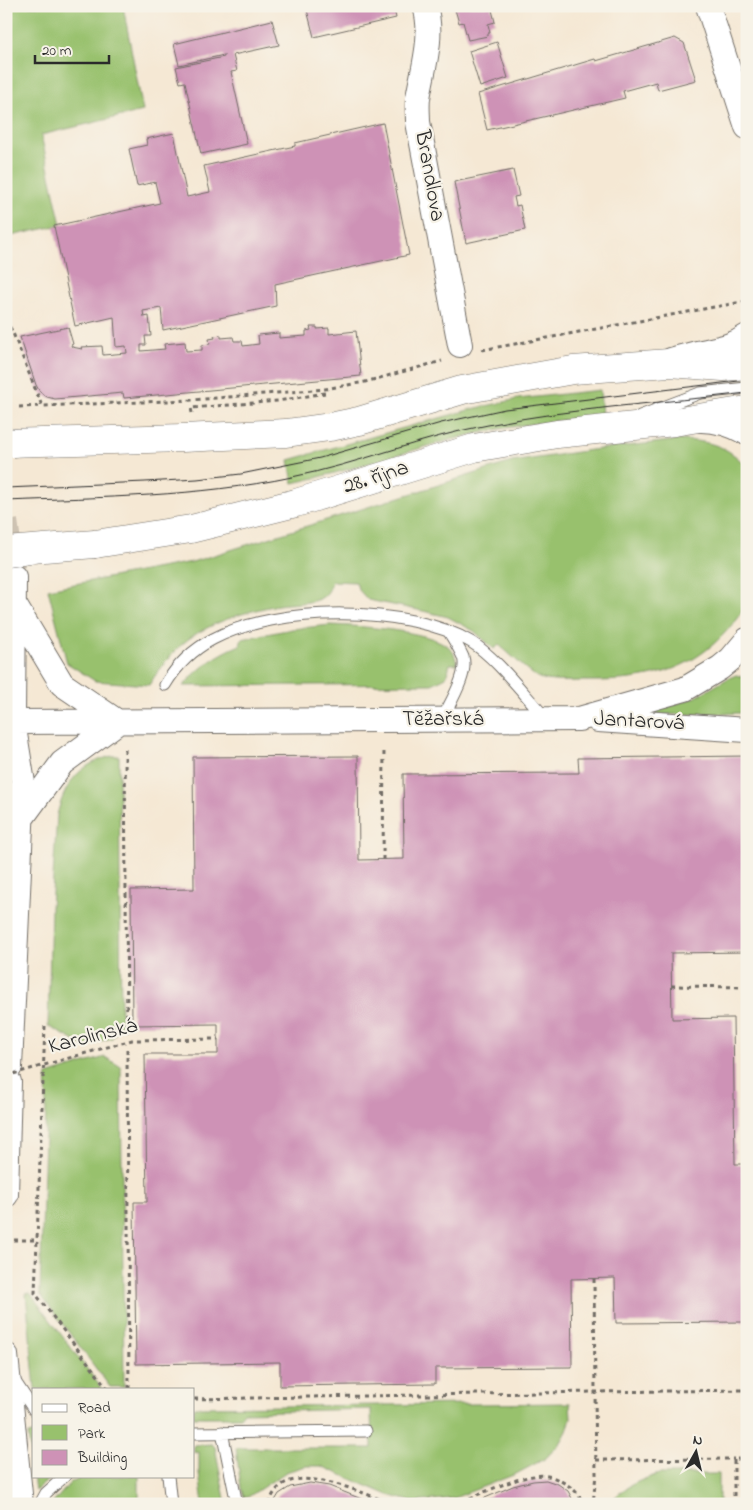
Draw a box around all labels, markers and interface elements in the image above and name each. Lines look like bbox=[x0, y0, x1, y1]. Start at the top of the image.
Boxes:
scale bar bbox=[35, 32, 109, 64]
text: 20 m bbox=[42, 40, 72, 62]
street label: Brandlova bbox=[405, 127, 453, 224]
street label: 28. října bbox=[339, 452, 413, 504]
street label: Těžařská bbox=[402, 704, 484, 736]
street label: Jantarová bbox=[593, 704, 685, 740]
street label: Karolinská bbox=[45, 1011, 141, 1063]
legend bbox=[32, 1388, 195, 1478]
text: Road bbox=[78, 1397, 111, 1419]
text: Park bbox=[78, 1423, 106, 1445]
north arrow bbox=[670, 1428, 720, 1478]
text: N bbox=[691, 1430, 704, 1452]
text: Building bbox=[77, 1447, 127, 1470]

